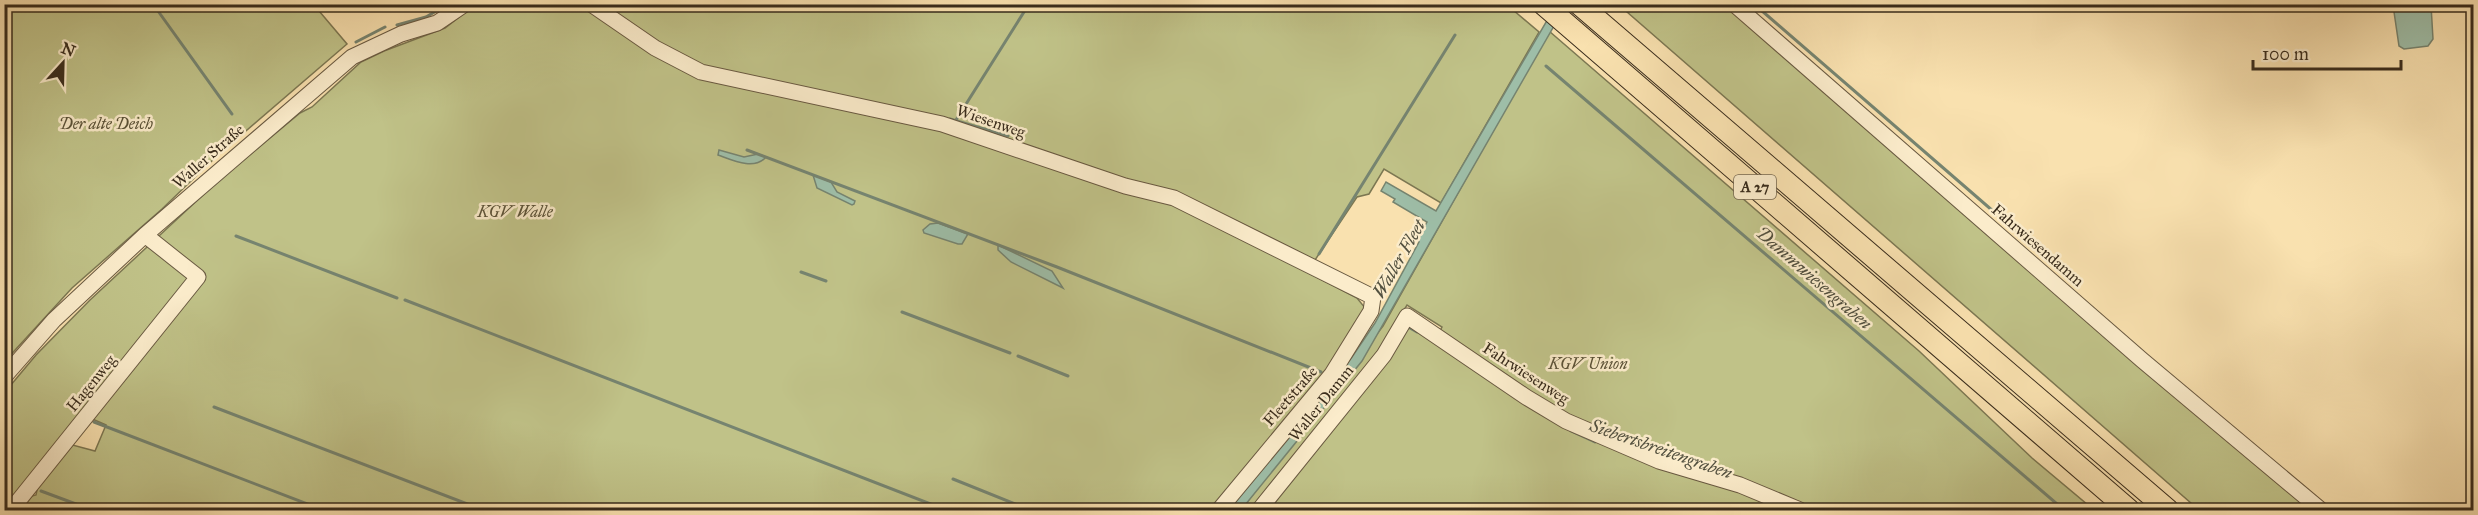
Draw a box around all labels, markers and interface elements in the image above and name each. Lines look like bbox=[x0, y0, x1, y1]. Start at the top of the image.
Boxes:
north arrow bbox=[33, 33, 93, 93]
scale bar bbox=[2253, 33, 2402, 71]
text: N bbox=[59, 38, 79, 61]
text: 100 m bbox=[2262, 43, 2309, 65]
street label: Wiesenweg bbox=[954, 100, 1028, 143]
park label: Der alte Deich bbox=[59, 114, 153, 133]
street label: Waller Straße bbox=[168, 120, 248, 192]
road number: A 27 bbox=[1734, 175, 1776, 199]
street label: Fahrwiesendamm bbox=[1988, 200, 2088, 291]
park label: KGV Walle bbox=[476, 202, 554, 221]
water label: Waller Fleet bbox=[1368, 215, 1431, 302]
water label: Dammwiesengraben bbox=[1752, 222, 1877, 335]
street label: Fahrwiesenweg bbox=[1479, 338, 1573, 409]
street label: Hagenweg bbox=[62, 350, 121, 416]
park label: KGV Union bbox=[1548, 354, 1628, 373]
street label: Waller Damm bbox=[1285, 361, 1358, 445]
street label: Fleetstraße bbox=[1259, 362, 1321, 430]
water label: Siebertsbreitengraben bbox=[1586, 414, 1736, 484]

